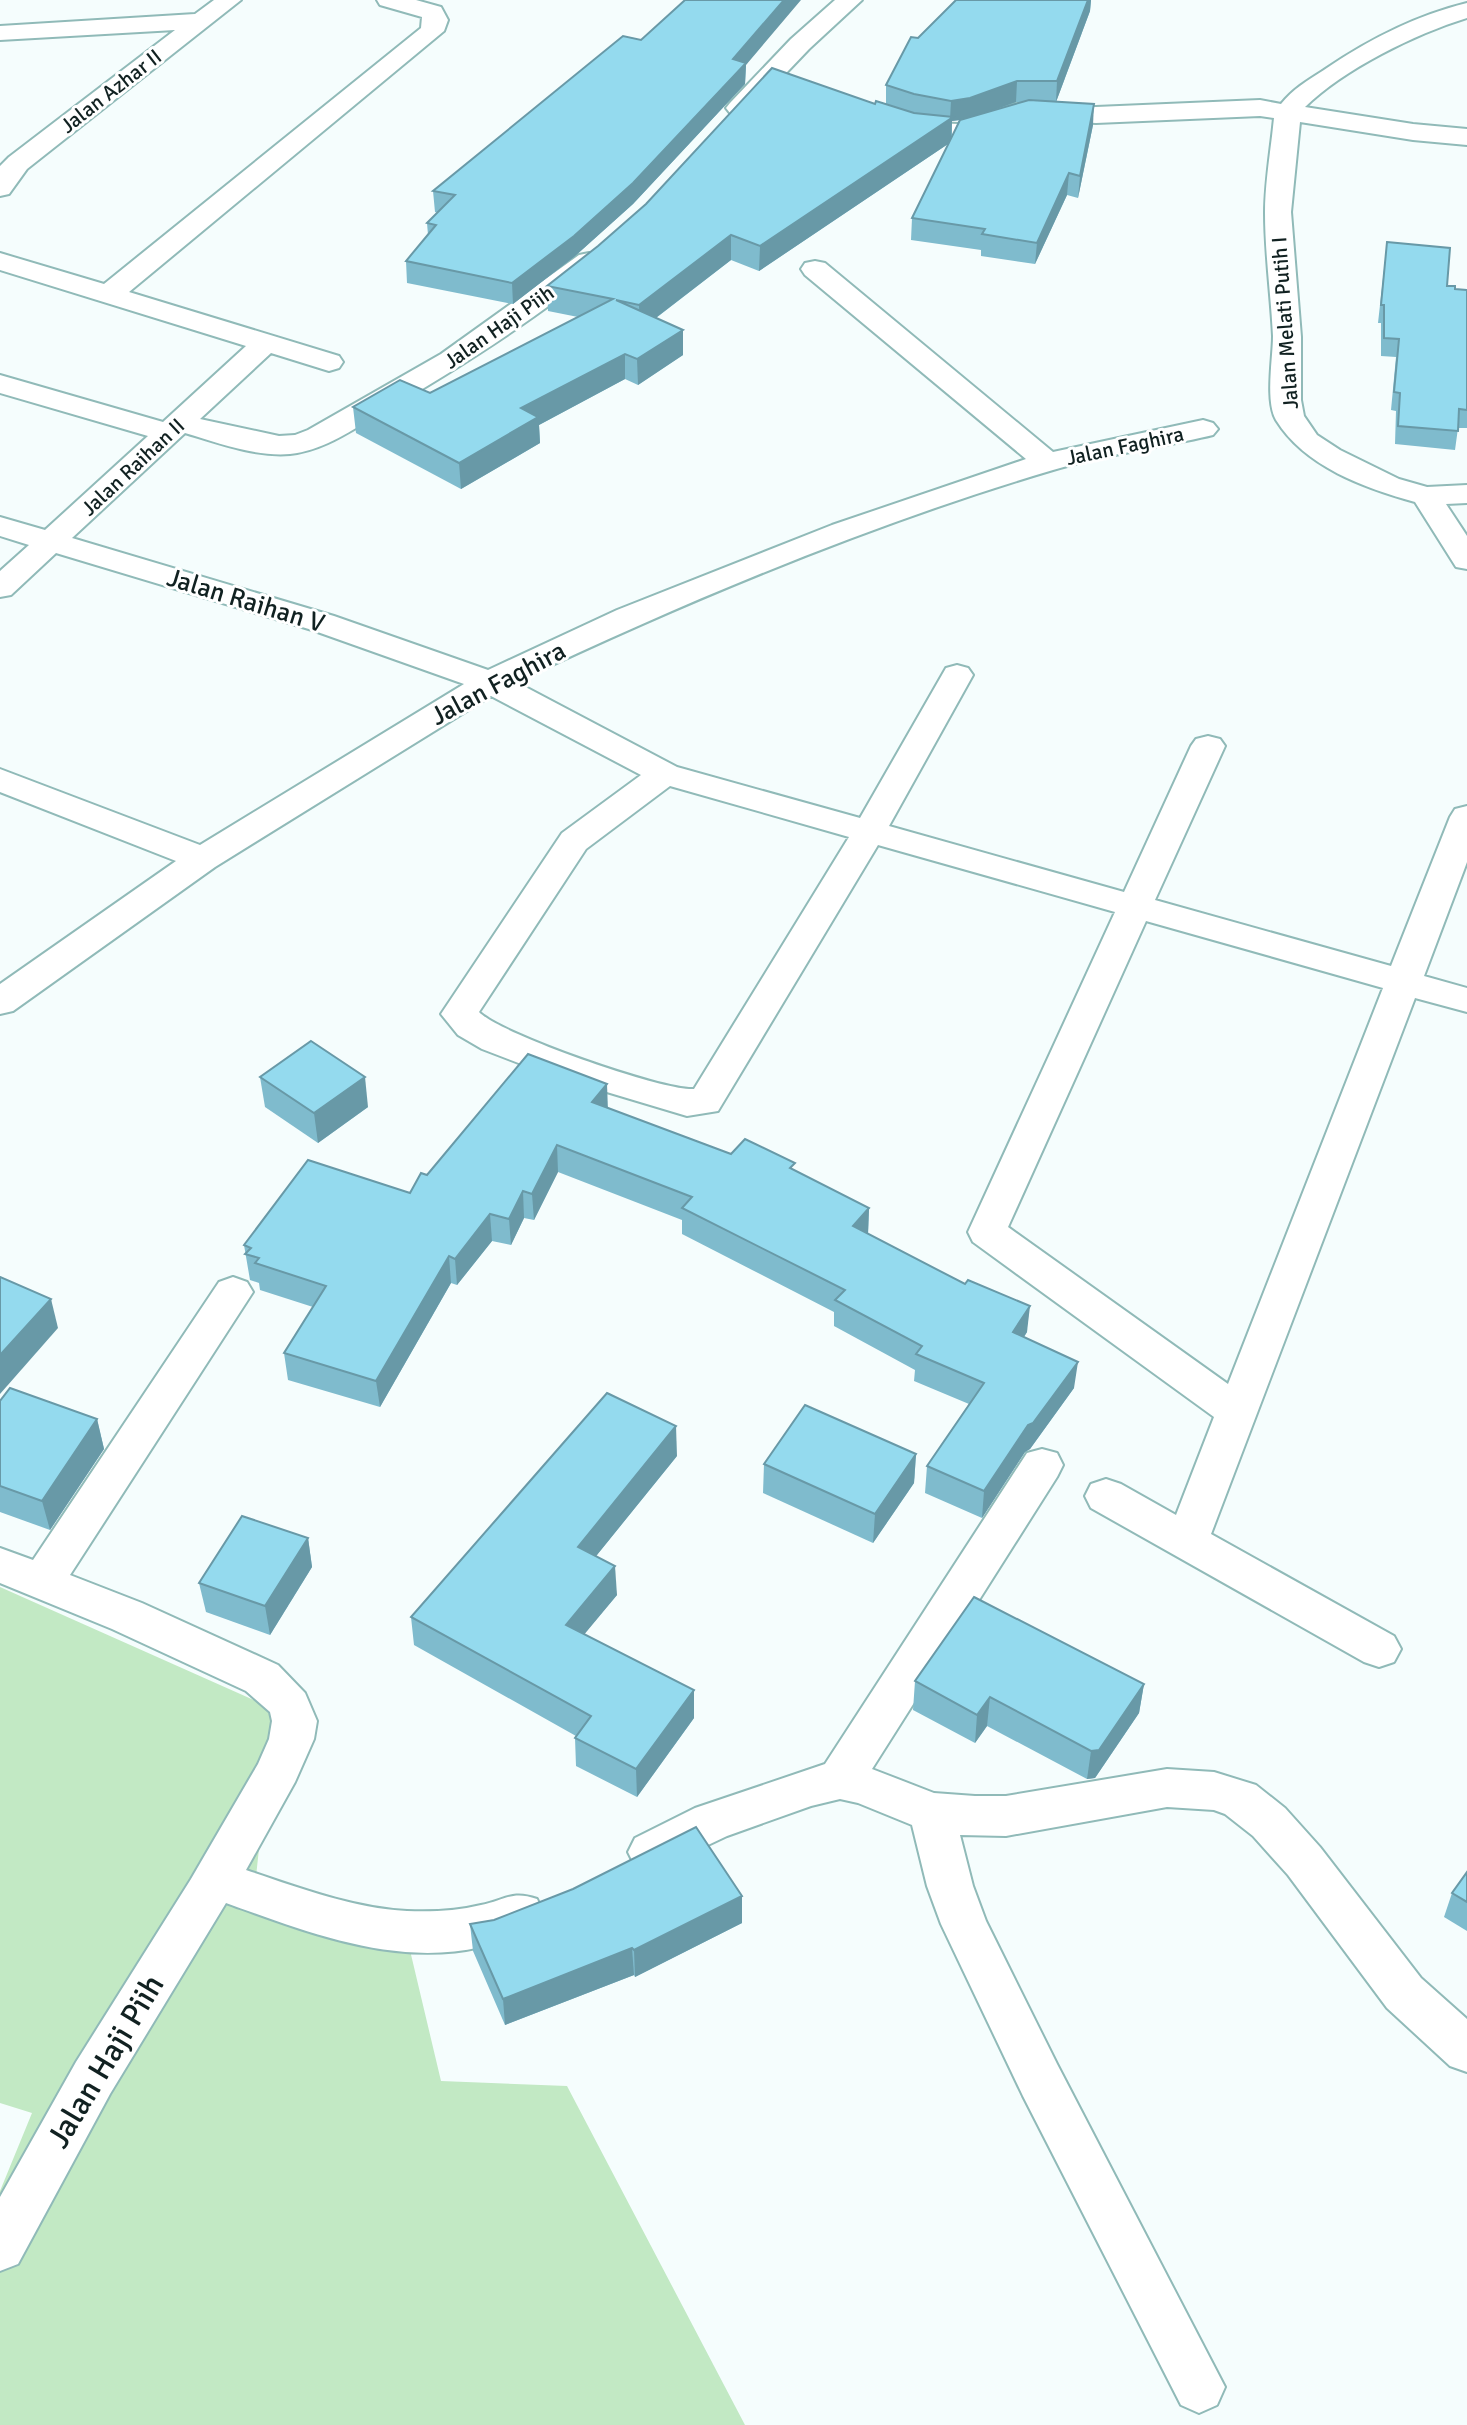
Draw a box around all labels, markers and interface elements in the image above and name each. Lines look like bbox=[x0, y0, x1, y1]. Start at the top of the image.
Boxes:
street label: Jalan Azhar II bbox=[55, 43, 167, 139]
street label: Jalan Melati Putih I bbox=[1266, 236, 1304, 410]
street label: Jalan Haji Piih bbox=[439, 280, 559, 374]
street label: Jalan Raihan II bbox=[76, 413, 190, 521]
street label: Jalan Faghira bbox=[1064, 421, 1186, 471]
street label: Jalan Raihan V bbox=[163, 562, 328, 640]
street label: Jalan Faghira bbox=[426, 635, 571, 733]
street label: Jalan Haji Piih bbox=[38, 1968, 172, 2155]

